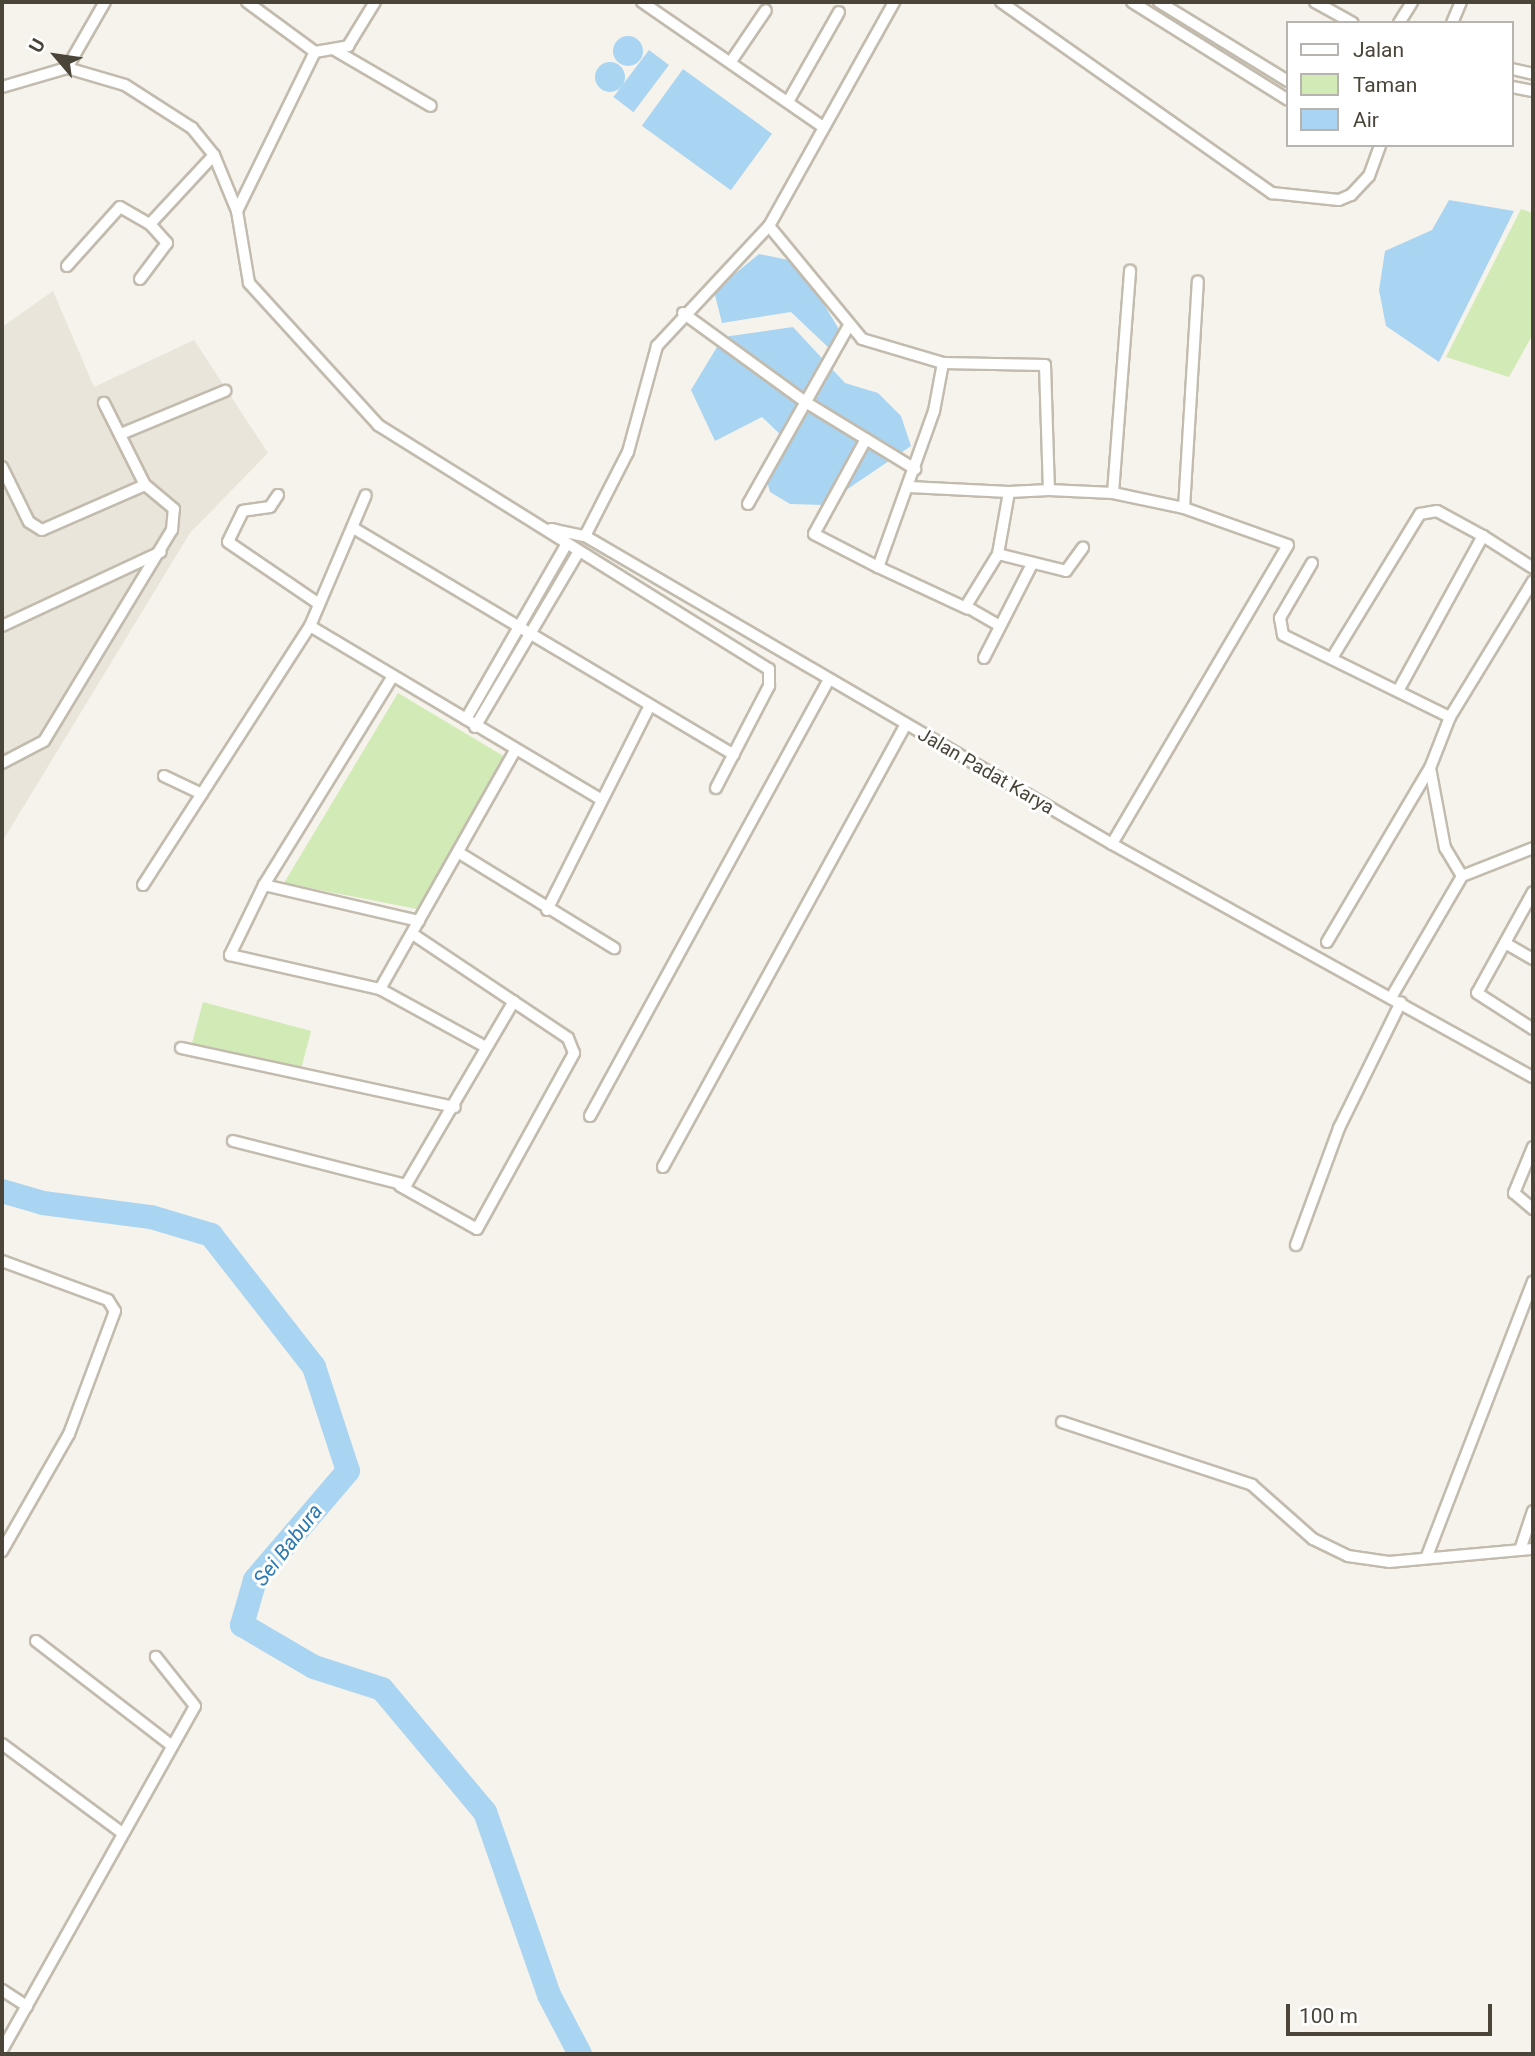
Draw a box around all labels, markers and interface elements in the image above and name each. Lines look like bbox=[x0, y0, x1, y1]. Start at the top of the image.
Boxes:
north arrow bbox=[21, 21, 91, 91]
legend bbox=[1286, 21, 1514, 147]
text: U bbox=[24, 35, 50, 57]
text: Jalan bbox=[1353, 38, 1404, 62]
text: Taman bbox=[1353, 73, 1417, 97]
text: Air bbox=[1353, 108, 1379, 132]
street label: Jalan Padat Karya bbox=[914, 723, 1058, 819]
water label: Sei Babura bbox=[248, 1499, 328, 1591]
scale bar bbox=[1290, 1990, 1496, 2034]
text: 100 m bbox=[1299, 2004, 1358, 2028]

